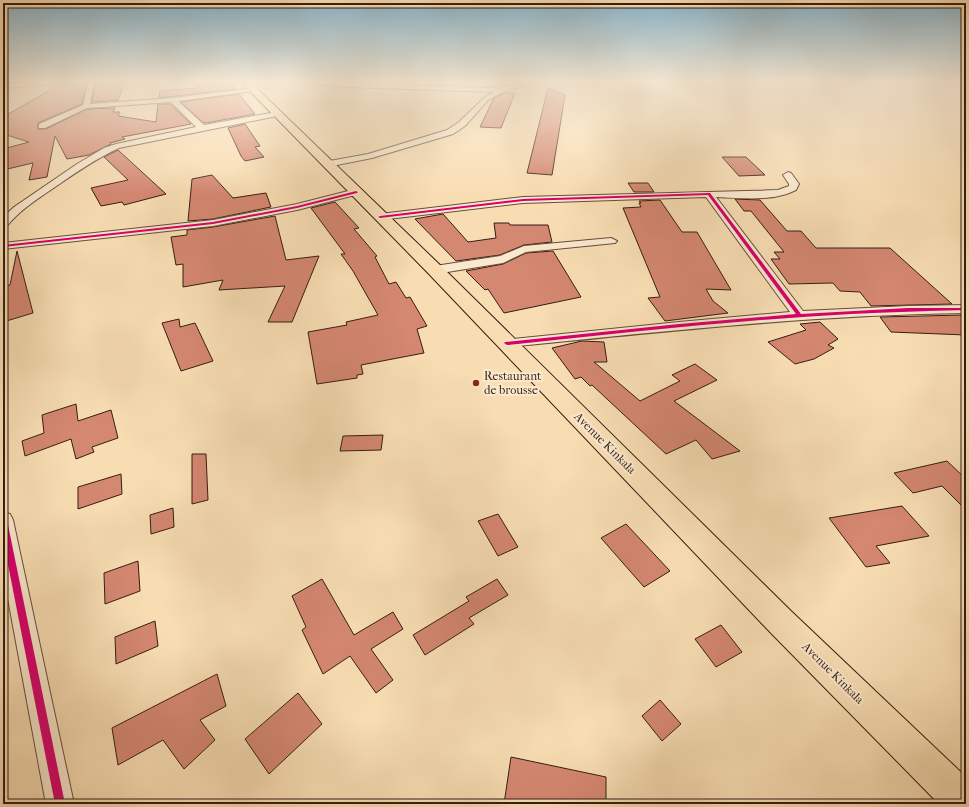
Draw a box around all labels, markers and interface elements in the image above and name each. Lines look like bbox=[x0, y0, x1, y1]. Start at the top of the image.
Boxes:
place label: Restaurant de brousse bbox=[484, 369, 542, 397]
marker: Restaurant de brousse bbox=[471, 378, 481, 388]
street label: Avenue Kinkala bbox=[571, 409, 639, 477]
street label: Avenue Kinkala bbox=[799, 639, 867, 707]

